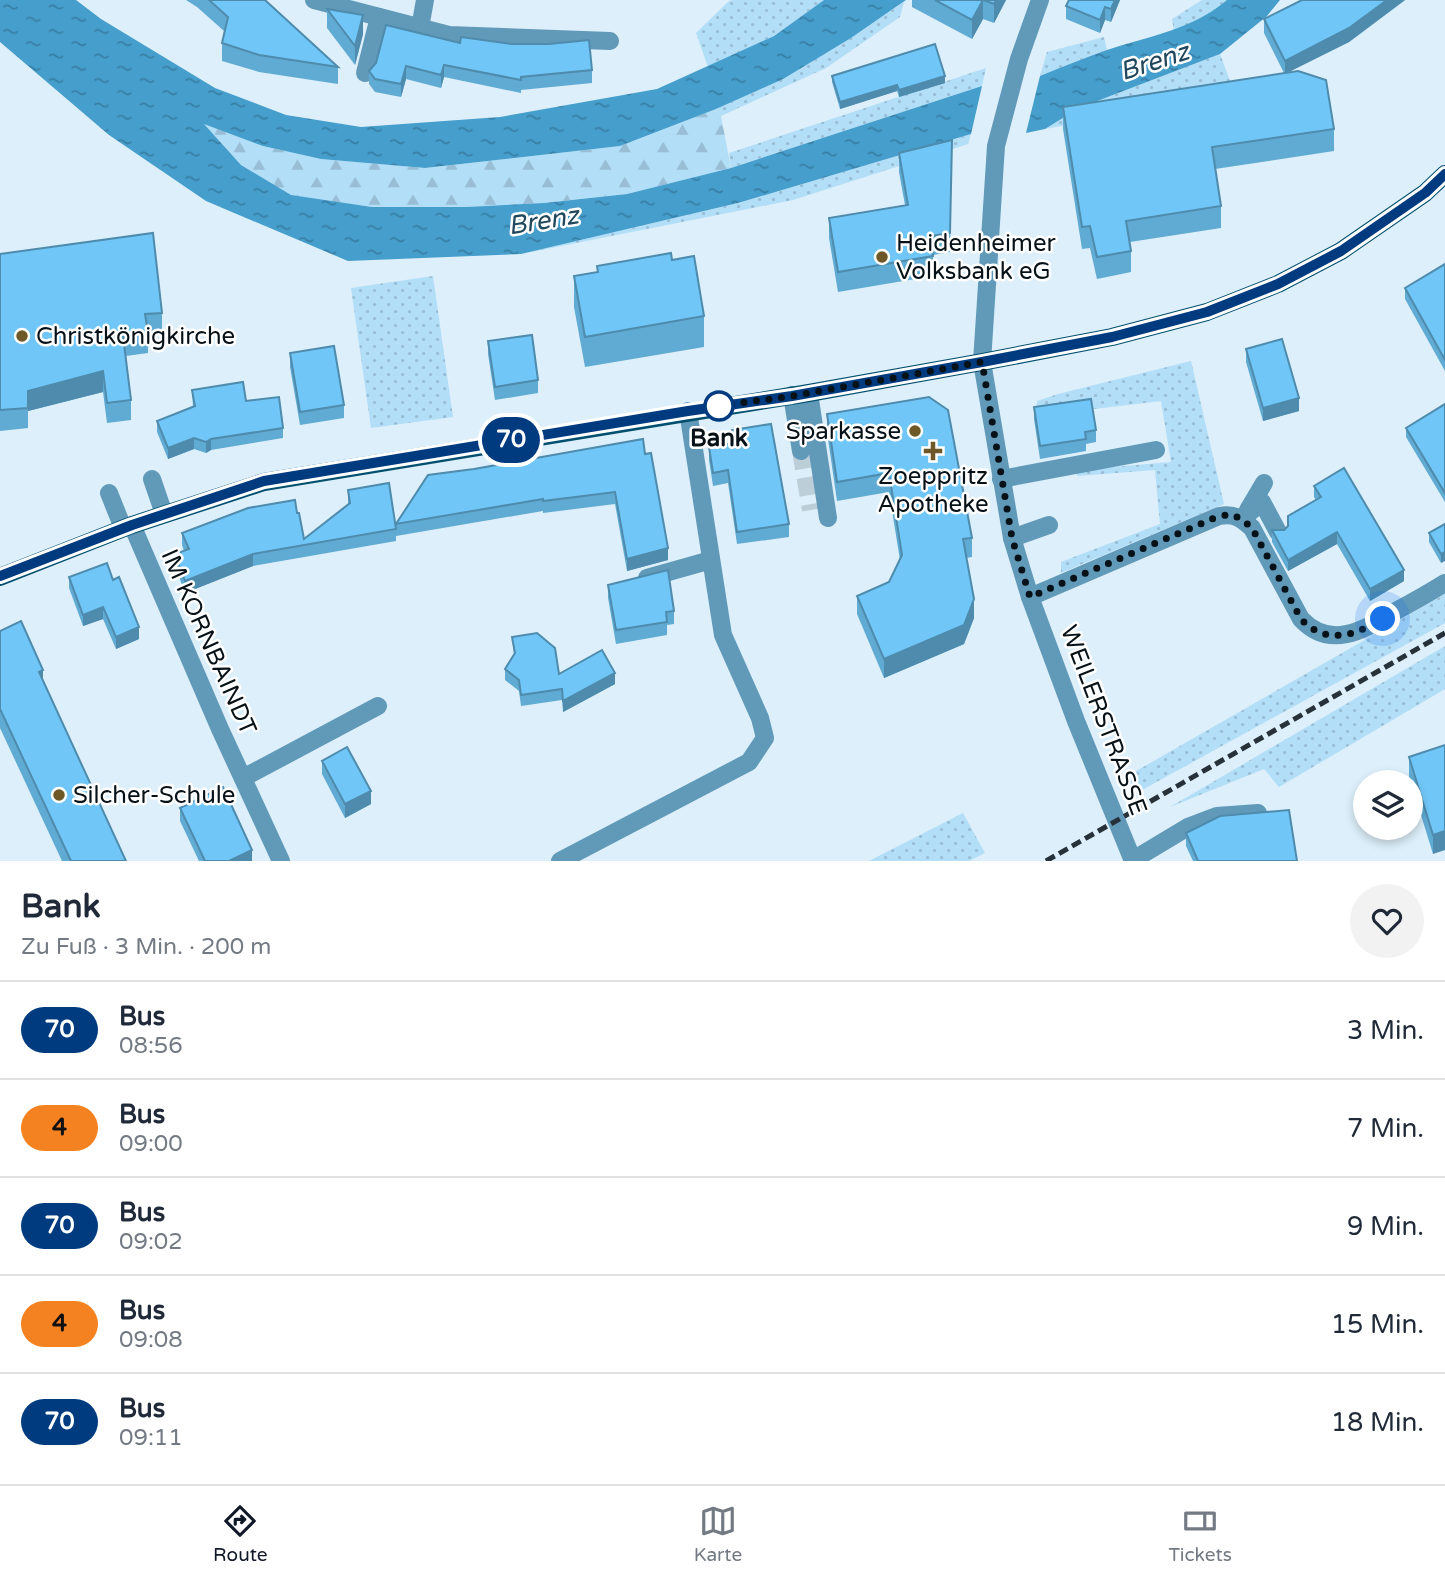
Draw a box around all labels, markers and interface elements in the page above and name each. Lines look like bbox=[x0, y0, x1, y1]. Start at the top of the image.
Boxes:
water label: Brenz bbox=[1116, 35, 1195, 87]
water label: Brenz bbox=[506, 199, 583, 241]
place label: Heidenheimer Volksbank eG bbox=[896, 229, 1056, 286]
marker: Heidenheimer Volksbank eG bbox=[874, 249, 890, 265]
place label: Christkönigkirche bbox=[36, 322, 235, 351]
marker: Christkönigkirche bbox=[14, 328, 30, 344]
marker: Bank bbox=[704, 391, 734, 421]
line badge: 70 bbox=[480, 417, 542, 463]
place label: Sparkasse bbox=[786, 417, 901, 446]
marker: Sparkasse bbox=[907, 423, 923, 439]
place label: Bank bbox=[690, 424, 748, 453]
text: 70 bbox=[496, 425, 526, 454]
marker: Zoeppritz Apotheke bbox=[925, 443, 941, 459]
place label: Zoeppritz Apotheke bbox=[877, 462, 989, 519]
street label: IM KORNBAINDT bbox=[155, 545, 263, 740]
your location bbox=[1365, 601, 1400, 636]
street label: WEILERSTRASSE bbox=[1054, 621, 1153, 819]
map controls bbox=[1353, 770, 1423, 840]
button: layers bbox=[1353, 770, 1423, 840]
place label: Silcher-Schule bbox=[73, 781, 235, 810]
marker: Silcher-Schule bbox=[51, 787, 67, 803]
button: heart bbox=[1350, 884, 1424, 958]
text: Bank bbox=[21, 887, 101, 926]
text: Zu Fuß · 3 Min. · 200 m bbox=[21, 933, 271, 961]
text: Bus bbox=[119, 1001, 165, 1032]
text: 70 bbox=[44, 1015, 75, 1044]
text: 3 Min. bbox=[1347, 1015, 1424, 1046]
text: 08:56 bbox=[119, 1032, 183, 1060]
text: Bus bbox=[119, 1099, 165, 1130]
text: 4 bbox=[52, 1113, 67, 1142]
text: 7 Min. bbox=[1347, 1113, 1424, 1144]
text: 09:00 bbox=[119, 1130, 183, 1158]
text: Bus bbox=[119, 1197, 165, 1228]
text: 70 bbox=[44, 1211, 75, 1240]
text: 9 Min. bbox=[1347, 1211, 1424, 1242]
text: 09:02 bbox=[119, 1228, 183, 1256]
text: Bus bbox=[119, 1295, 165, 1326]
text: 4 bbox=[52, 1309, 67, 1338]
text: 15 Min. bbox=[1331, 1309, 1424, 1340]
text: 09:08 bbox=[119, 1326, 183, 1354]
text: Bus bbox=[119, 1393, 165, 1424]
text: 70 bbox=[44, 1407, 75, 1436]
text: 18 Min. bbox=[1331, 1407, 1424, 1438]
text: 09:11 bbox=[119, 1424, 183, 1452]
tab: Route bbox=[213, 1502, 268, 1566]
tab: Karte bbox=[694, 1502, 742, 1566]
tab: Tickets bbox=[1168, 1502, 1232, 1566]

